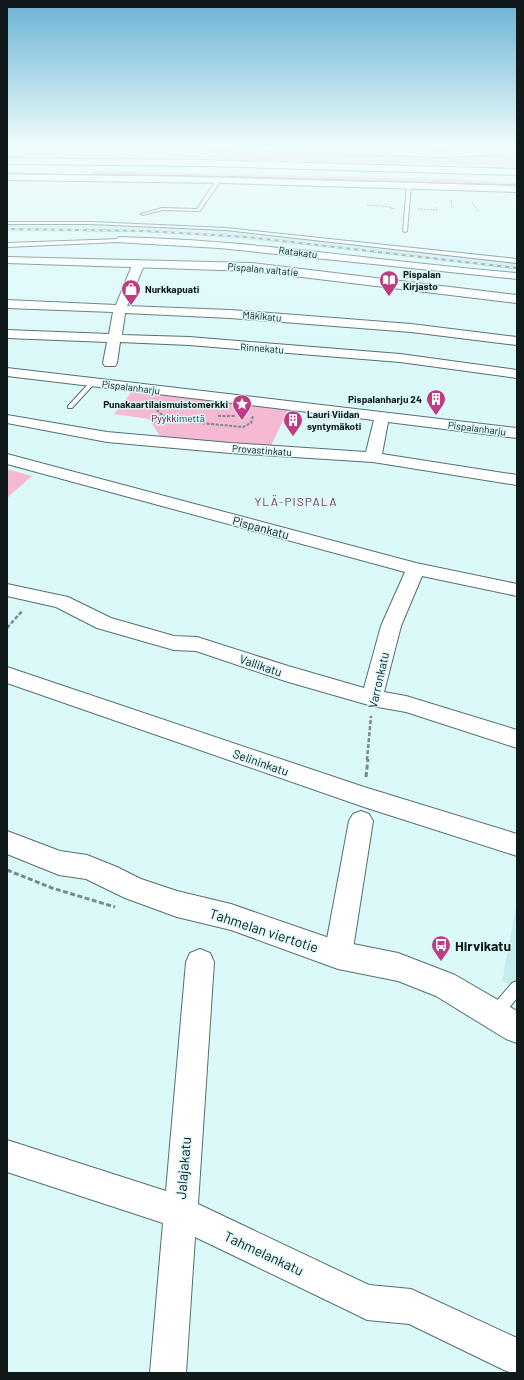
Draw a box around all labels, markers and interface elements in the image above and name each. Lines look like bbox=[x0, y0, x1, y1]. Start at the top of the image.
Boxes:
street label: Ratakatu bbox=[278, 244, 318, 260]
street label: Pispalan valtatie bbox=[227, 260, 299, 278]
place label: Pispalan Kirjasto bbox=[403, 268, 441, 292]
library icon: Pispalan Kirjasto bbox=[378, 269, 400, 297]
shop icon: Nurkkapuati bbox=[120, 278, 142, 306]
place label: Nurkkapuati bbox=[145, 283, 200, 295]
street label: Mäkikatu bbox=[242, 308, 282, 324]
street label: Rinnekatu bbox=[240, 340, 284, 356]
street label: Pispalanharju bbox=[101, 377, 161, 397]
building icon: Pispalanharju 24 bbox=[425, 388, 447, 416]
place icon: Punakaartilaismuistomerkki bbox=[231, 393, 253, 421]
place label: Pispalanharju 24 bbox=[348, 393, 422, 405]
place label: Punakaartilaismuistomerkki bbox=[103, 398, 228, 410]
place label: Lauri Viidan syntymäkoti bbox=[307, 408, 362, 432]
building icon: Lauri Viidan syntymäkoti bbox=[282, 409, 304, 437]
park label: Pyykkimettä bbox=[151, 412, 205, 424]
street label: Pispalanharju bbox=[447, 418, 507, 438]
street label: Provastinkatu bbox=[232, 442, 292, 458]
district label: YLÄ-PISPALA bbox=[255, 494, 337, 508]
street label: Pispankatu bbox=[231, 513, 291, 541]
street label: Vallikatu bbox=[238, 651, 284, 679]
street label: Varronkatu bbox=[365, 651, 391, 709]
street label: Selininkatu bbox=[231, 746, 291, 778]
street label: Tahmelan viertotie bbox=[207, 904, 321, 956]
bus stop icon: Hirvikatu bbox=[430, 934, 452, 962]
place label: Hirvikatu bbox=[455, 937, 511, 954]
street label: Jalajakatu bbox=[172, 1136, 194, 1200]
street label: Tahmelankatu bbox=[221, 1227, 307, 1279]

